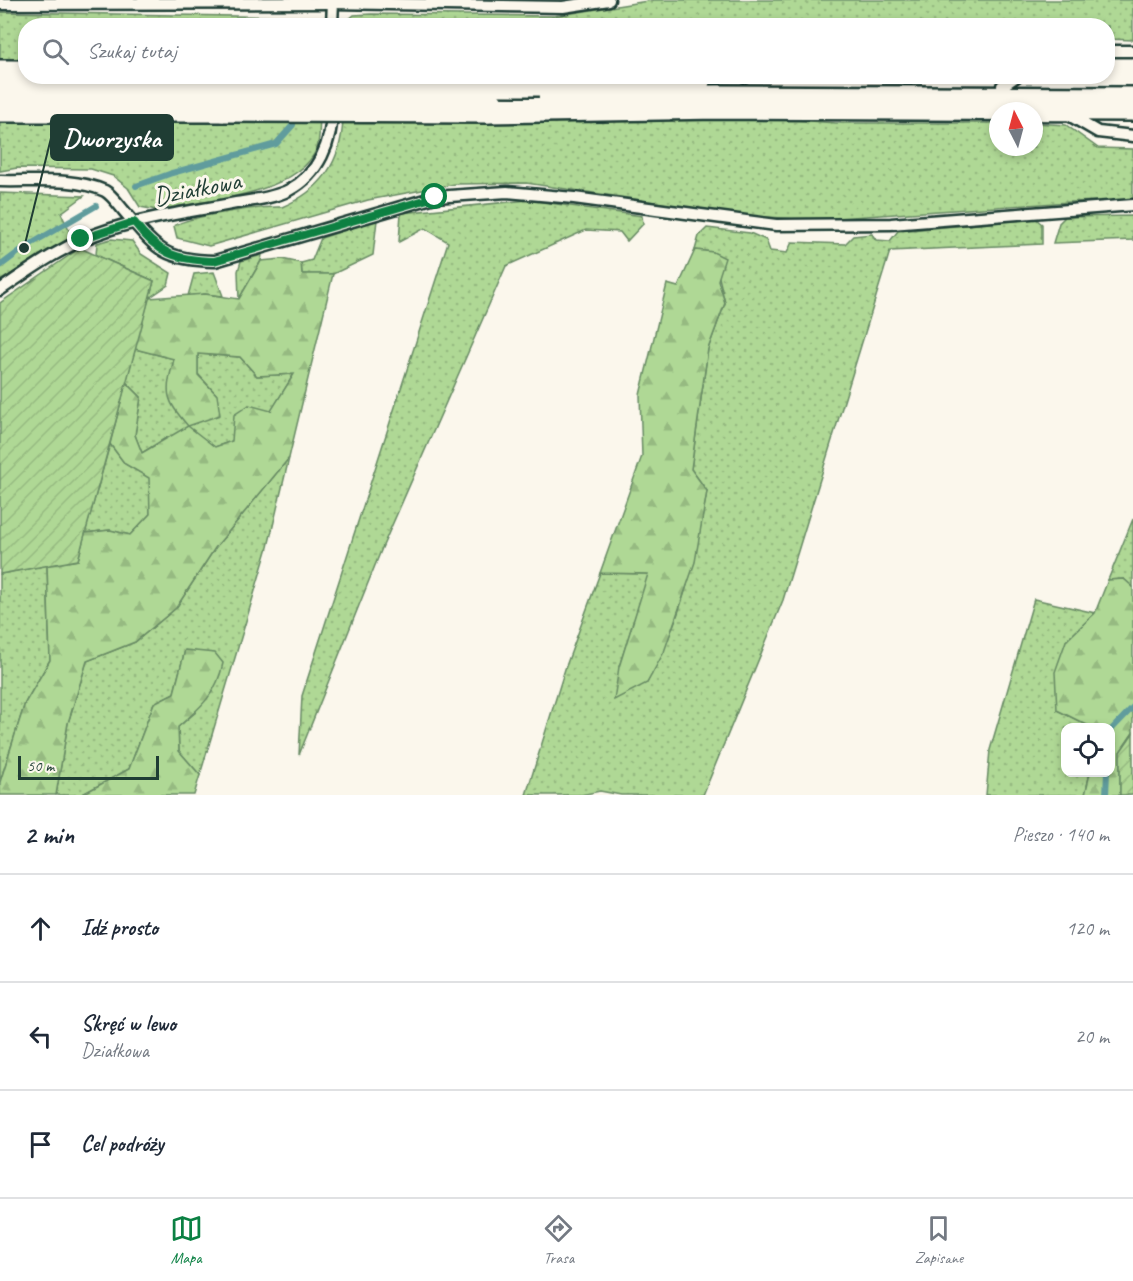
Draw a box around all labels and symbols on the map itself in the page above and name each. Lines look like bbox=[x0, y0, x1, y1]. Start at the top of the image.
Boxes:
north arrow bbox=[989, 102, 1043, 156]
callout: Dworzyska bbox=[51, 115, 173, 160]
text: Dworzyska bbox=[63, 121, 163, 155]
street label: Działkowa bbox=[151, 164, 245, 213]
route start bbox=[421, 183, 447, 209]
route end bbox=[67, 225, 93, 251]
scale bar bbox=[18, 753, 159, 780]

